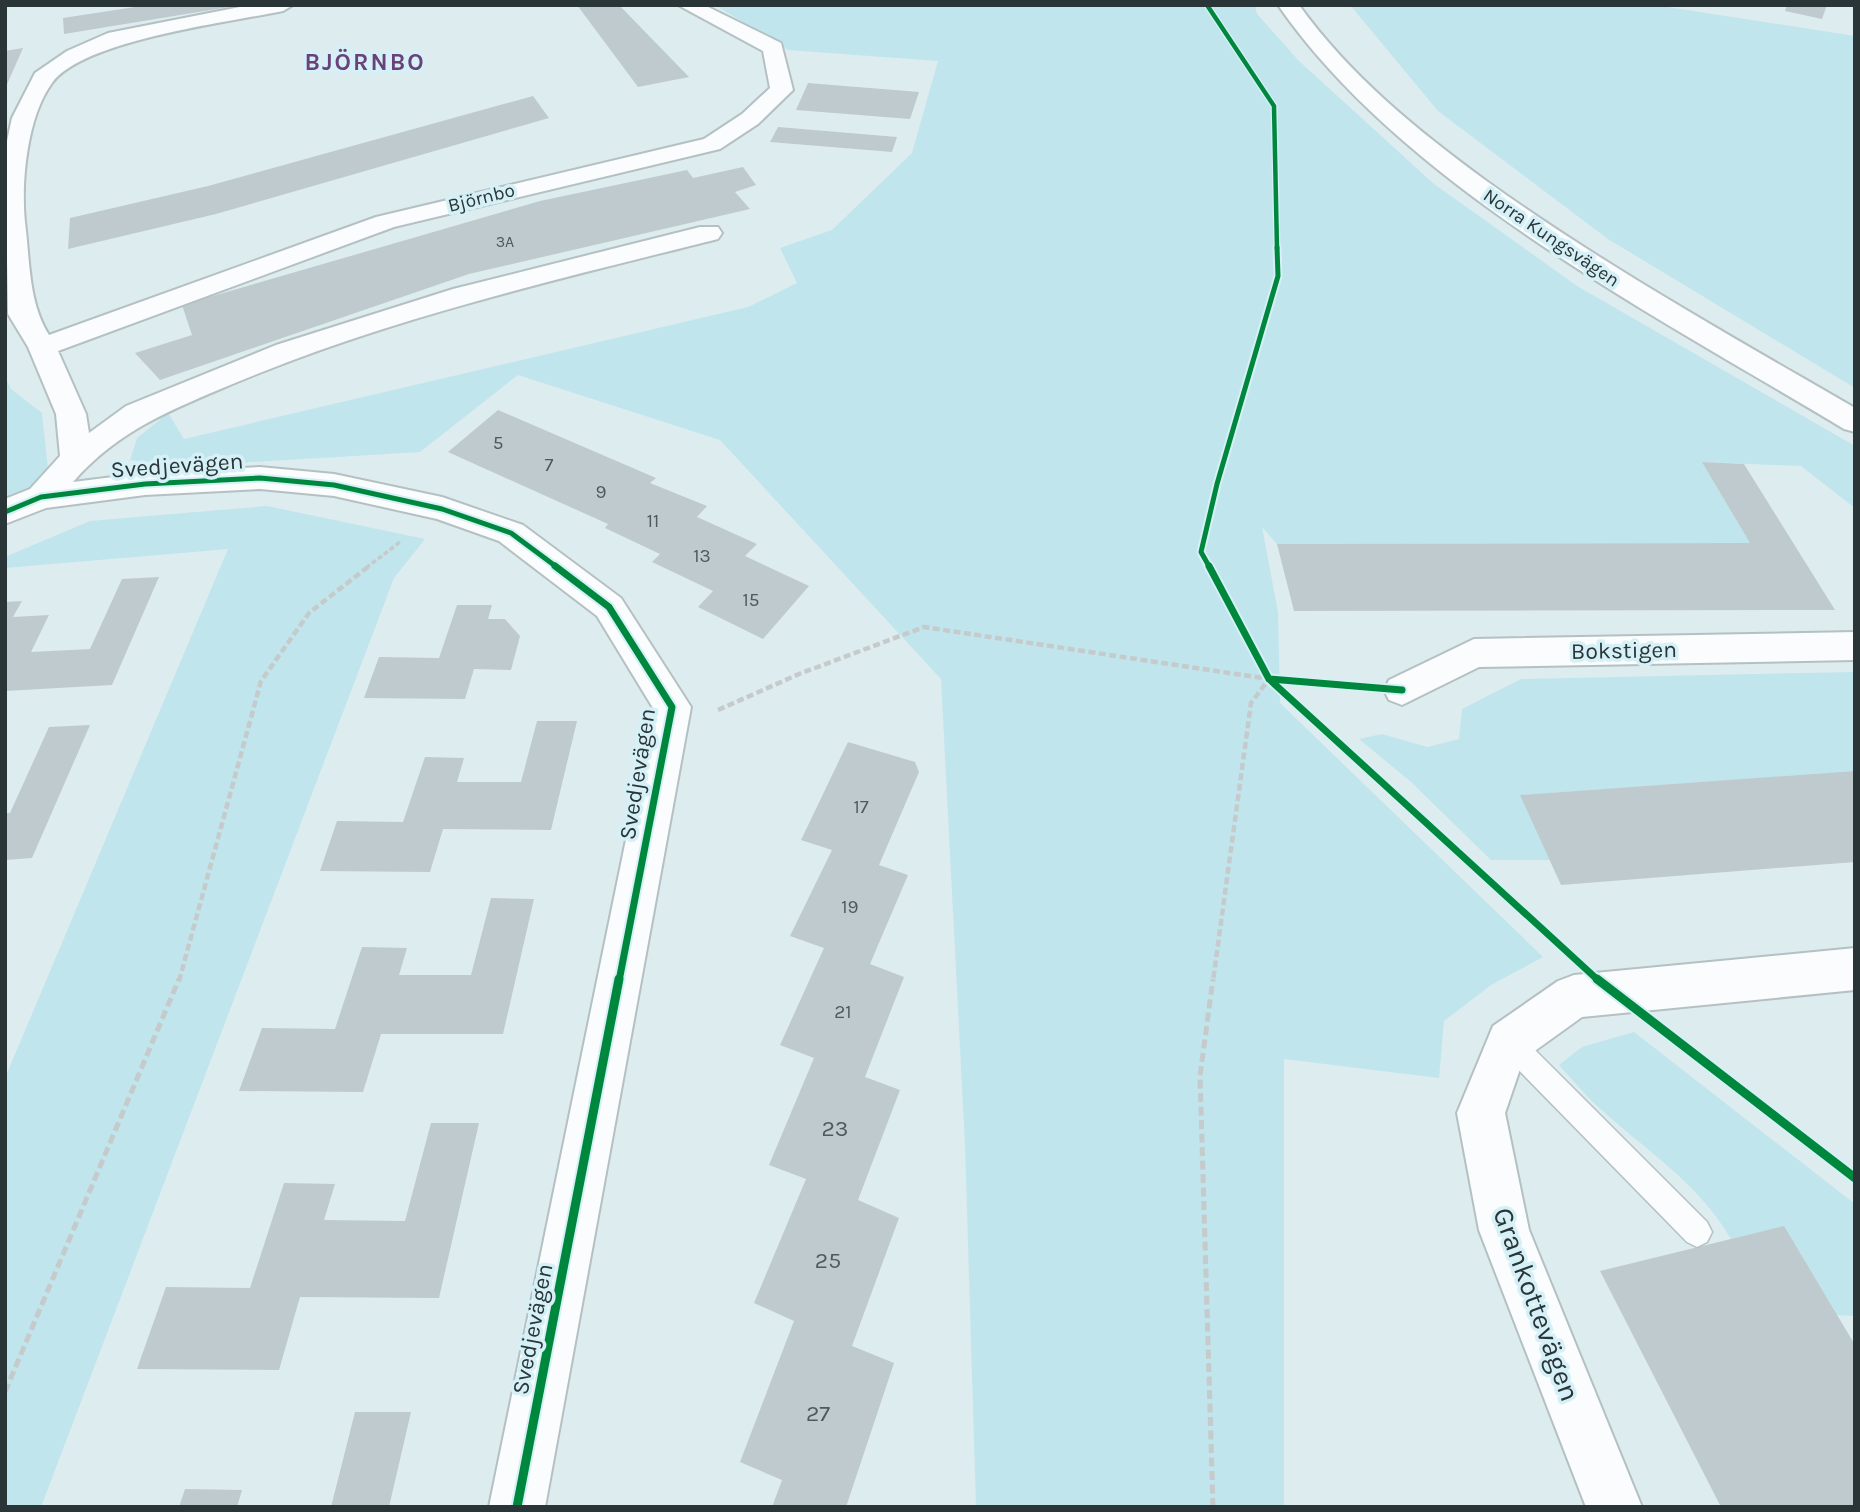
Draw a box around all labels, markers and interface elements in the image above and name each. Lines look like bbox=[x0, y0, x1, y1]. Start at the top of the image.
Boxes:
district label: BJÖRNBO bbox=[304, 48, 426, 76]
street label: Björnbo bbox=[446, 179, 517, 217]
street label: Norra Kungsvägen bbox=[1479, 184, 1624, 291]
house number: 3A bbox=[496, 232, 514, 251]
house number: 5 bbox=[493, 432, 503, 454]
street label: Svedjevägen bbox=[110, 447, 244, 484]
house number: 7 bbox=[545, 454, 554, 476]
house number: 9 bbox=[595, 481, 607, 503]
house number: 11 bbox=[647, 510, 659, 532]
house number: 13 bbox=[693, 545, 711, 567]
house number: 15 bbox=[742, 589, 760, 611]
street label: Bokstigen bbox=[1571, 636, 1677, 665]
street label: Svedjevägen bbox=[614, 706, 661, 842]
house number: 17 bbox=[853, 796, 869, 818]
house number: 19 bbox=[841, 896, 859, 918]
house number: 21 bbox=[834, 1001, 852, 1023]
house number: 23 bbox=[822, 1115, 848, 1142]
street label: Grankottevägen bbox=[1486, 1203, 1587, 1405]
house number: 25 bbox=[815, 1247, 841, 1274]
street label: Svedjevägen bbox=[507, 1261, 558, 1397]
house number: 27 bbox=[806, 1400, 830, 1427]

